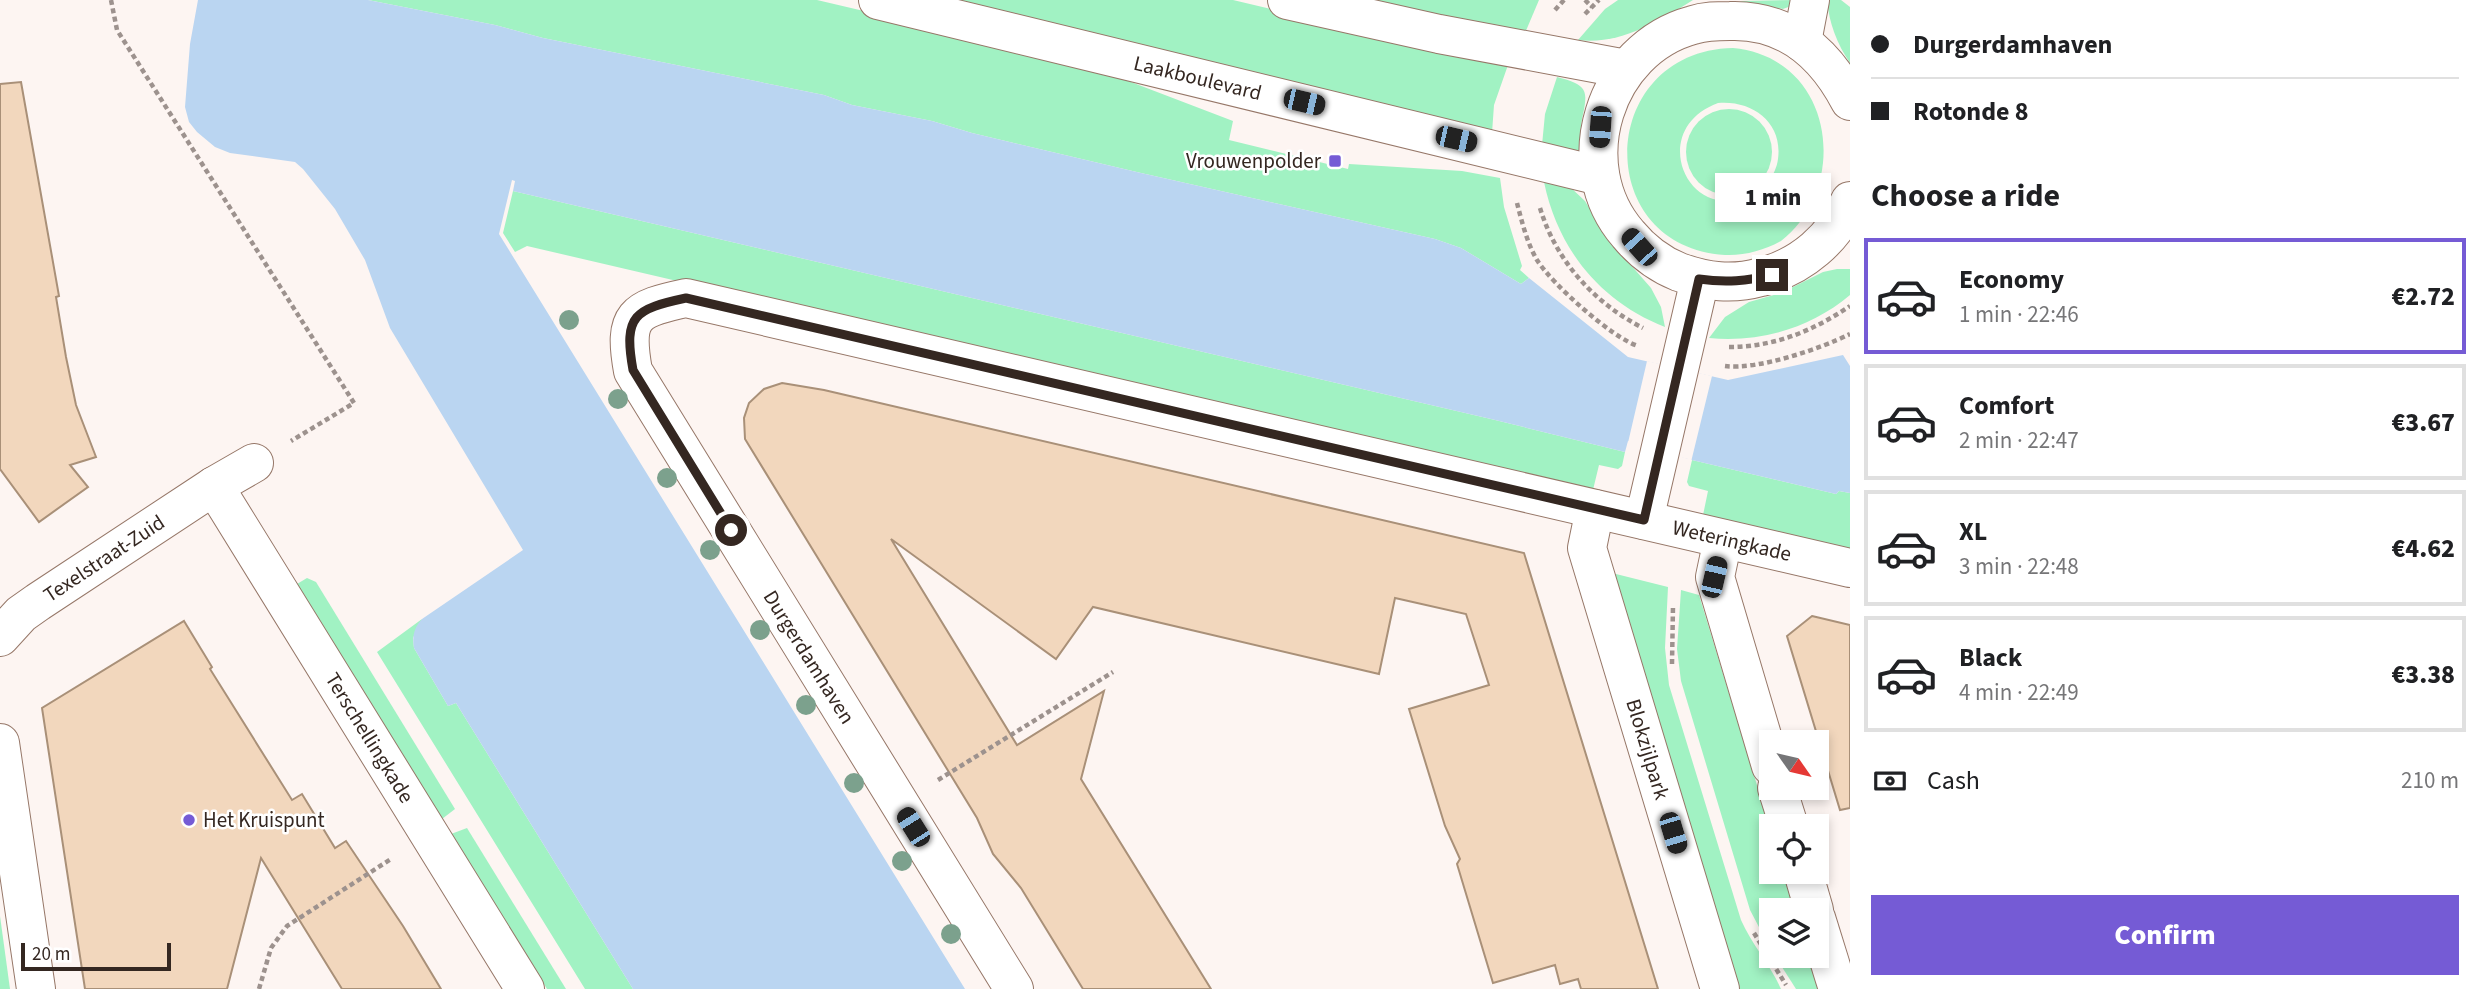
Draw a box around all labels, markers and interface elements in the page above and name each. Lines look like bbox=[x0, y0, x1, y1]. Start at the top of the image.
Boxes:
text: Durgerdamhaven bbox=[1913, 26, 2113, 63]
street label: Laakboulevard bbox=[1131, 48, 1265, 108]
car bbox=[1282, 87, 1327, 117]
text: Rotonde 8 bbox=[1913, 93, 2029, 130]
car bbox=[1589, 105, 1612, 149]
car bbox=[1434, 124, 1479, 154]
place label: Vrouwenpolder bbox=[1186, 146, 1322, 176]
marker: Vrouwenpolder bbox=[1327, 153, 1343, 169]
text: Choose a ride bbox=[1871, 173, 2060, 219]
callout: 1 min bbox=[1714, 174, 1830, 222]
text: 1 min bbox=[1745, 181, 1801, 214]
car bbox=[1618, 224, 1661, 270]
route end bbox=[1756, 259, 1788, 291]
text: Economy bbox=[1959, 261, 2064, 298]
icon: car bbox=[1875, 265, 1938, 328]
text: €2.72 bbox=[2391, 278, 2455, 315]
text: 1 min · 22:46 bbox=[1959, 298, 2079, 331]
text: Comfort bbox=[1959, 387, 2054, 424]
icon: car bbox=[1875, 391, 1938, 454]
text: €3.67 bbox=[2391, 404, 2455, 441]
text: 2 min · 22:47 bbox=[1959, 424, 2079, 457]
street label: Texelstraat-Zuid bbox=[37, 507, 171, 610]
street label: Weteringkade bbox=[1669, 512, 1794, 569]
text: XL bbox=[1959, 513, 1987, 550]
route start bbox=[715, 514, 747, 546]
icon: car bbox=[1875, 517, 1938, 580]
text: €4.62 bbox=[2391, 530, 2455, 567]
text: 3 min · 22:48 bbox=[1959, 550, 2079, 583]
car bbox=[1700, 554, 1729, 600]
street label: Durgerdamhaven bbox=[756, 584, 862, 730]
text: Black bbox=[1959, 639, 2022, 676]
icon: car bbox=[1875, 643, 1938, 706]
text: €3.38 bbox=[2391, 656, 2455, 693]
street label: Terschellingkade bbox=[318, 667, 421, 809]
text: 4 min · 22:49 bbox=[1959, 676, 2079, 709]
street label: Blokzijlpark bbox=[1618, 695, 1677, 804]
north arrow bbox=[1759, 730, 1829, 800]
map controls bbox=[1759, 730, 1829, 968]
icon: cash bbox=[1871, 762, 1909, 800]
text: Cash bbox=[1927, 762, 1980, 799]
text: 210 m bbox=[2401, 764, 2459, 797]
car bbox=[893, 804, 934, 850]
place label: Het Kruispunt bbox=[203, 805, 325, 835]
car bbox=[1657, 810, 1690, 856]
marker: Het Kruispunt bbox=[181, 812, 197, 828]
button: locate bbox=[1759, 814, 1829, 884]
button: Confirm bbox=[1871, 895, 2459, 975]
button: layers bbox=[1759, 898, 1829, 968]
scale bar bbox=[21, 940, 172, 972]
text: 20 m bbox=[32, 941, 70, 968]

